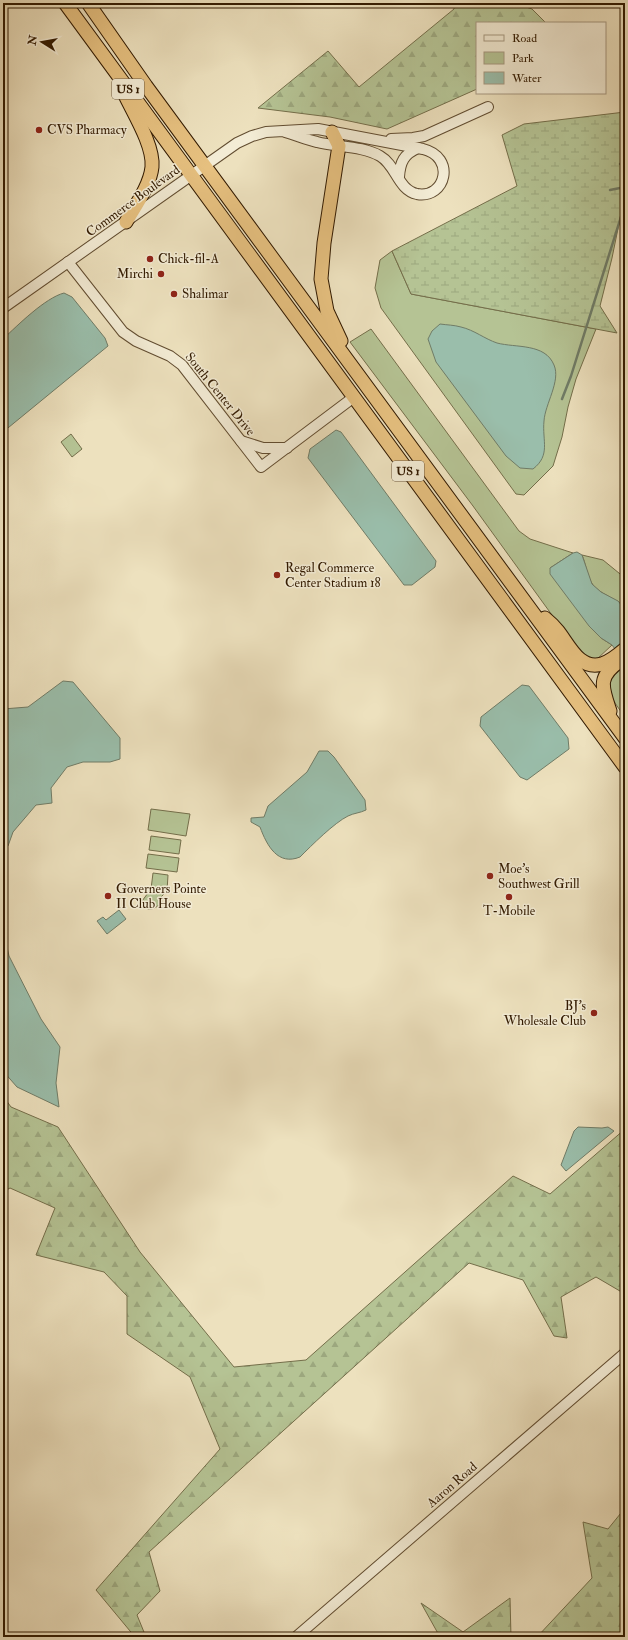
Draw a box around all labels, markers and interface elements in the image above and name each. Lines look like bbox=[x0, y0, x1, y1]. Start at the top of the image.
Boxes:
north arrow bbox=[22, 22, 62, 62]
legend bbox=[476, 22, 606, 94]
text: Road bbox=[512, 31, 537, 46]
text: N bbox=[25, 33, 40, 47]
text: Park bbox=[512, 51, 534, 66]
text: Water bbox=[511, 71, 542, 86]
road number: US 1 bbox=[112, 79, 144, 99]
place label: CVS Pharmacy bbox=[47, 122, 127, 139]
marker: CVS Pharmacy bbox=[34, 125, 44, 135]
street label: Commerce Boulevard bbox=[83, 161, 183, 240]
place label: Chick-fil-A bbox=[158, 251, 220, 267]
marker: Chick-fil-A bbox=[145, 254, 155, 264]
place label: Mirchi bbox=[117, 266, 154, 282]
marker: Mirchi bbox=[156, 269, 166, 279]
place label: Shalimar bbox=[182, 286, 229, 302]
marker: Shalimar bbox=[169, 289, 179, 299]
street label: South Center Drive bbox=[182, 349, 259, 439]
road number: US 1 bbox=[392, 461, 424, 481]
place label: Regal Commerce Center Stadium 18 bbox=[285, 560, 381, 591]
marker: Regal Commerce Center Stadium 18 bbox=[272, 570, 282, 580]
place label: Moe's Southwest Grill bbox=[498, 861, 580, 892]
marker: Moe's Southwest Grill bbox=[485, 871, 495, 881]
place label: Governers Pointe II Club House bbox=[116, 881, 207, 912]
marker: Governers Pointe II Club House bbox=[103, 891, 113, 901]
marker: T-Mobile bbox=[504, 892, 514, 902]
place label: T-Mobile bbox=[483, 903, 536, 919]
place label: BJ's Wholesale Club bbox=[503, 998, 587, 1029]
marker: BJ's Wholesale Club bbox=[589, 1008, 599, 1018]
street label: Aaron Road bbox=[423, 1458, 481, 1512]

